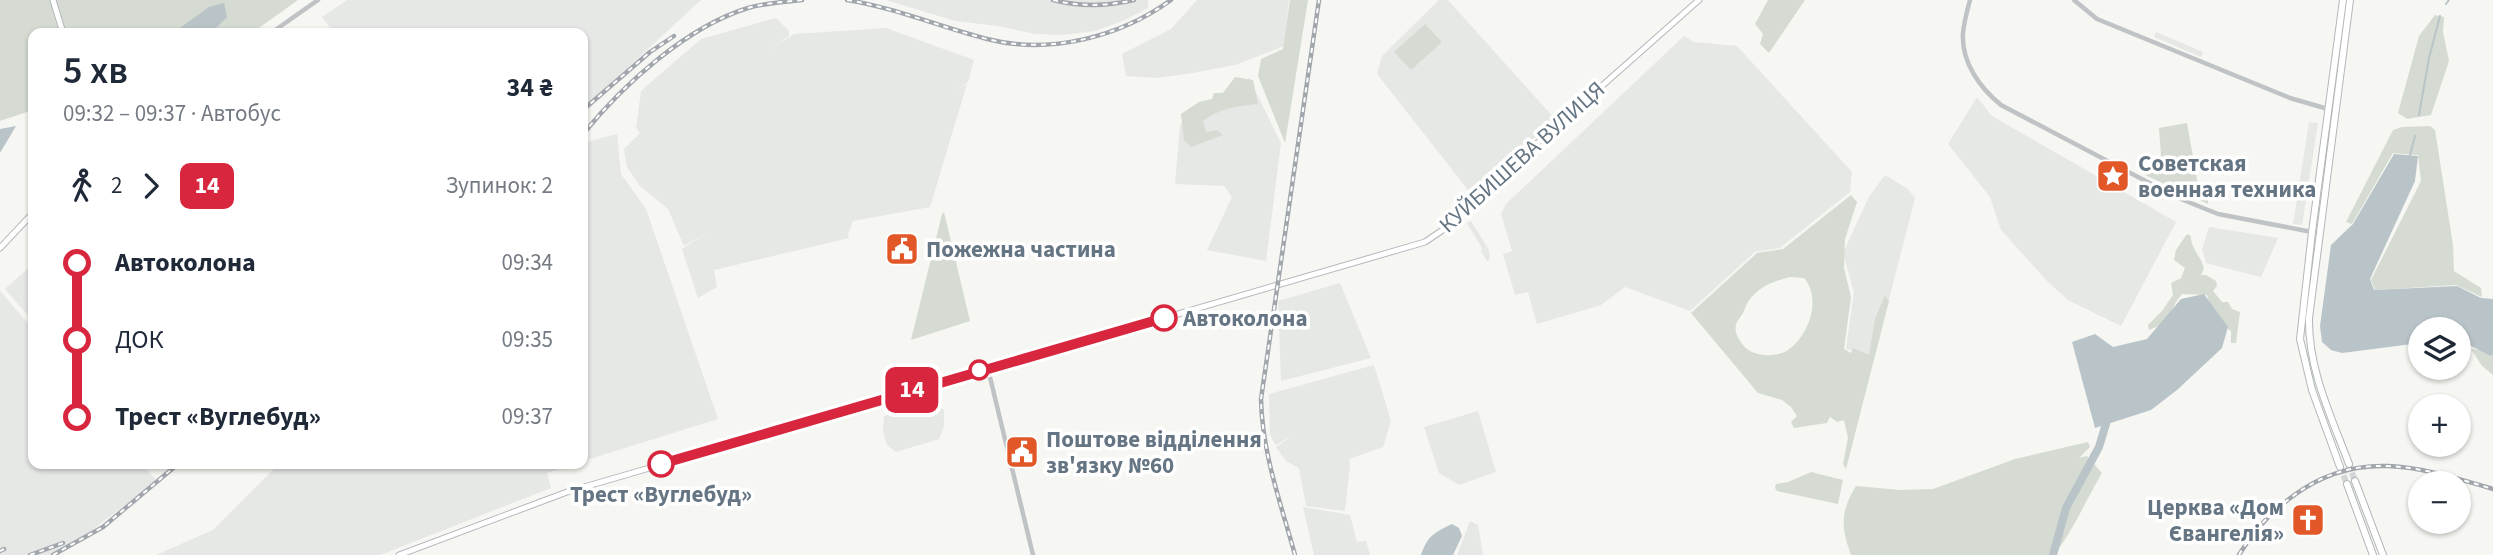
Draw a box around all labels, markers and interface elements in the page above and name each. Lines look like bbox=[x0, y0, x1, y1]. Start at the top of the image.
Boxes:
text: 5 хв bbox=[63, 44, 128, 98]
text: 34 ₴ bbox=[507, 69, 553, 106]
street label: КУЙБИШЕВА ВУЛИЦЯ bbox=[1432, 73, 1612, 241]
text: 09:32 – 09:37 · Автобус bbox=[63, 97, 281, 130]
place label: Советская военная техника bbox=[2138, 147, 2316, 206]
place icon: Советская военная техника bbox=[2094, 157, 2132, 195]
icon: walk bbox=[63, 167, 101, 205]
icon: forward bbox=[132, 167, 170, 205]
text: 14 bbox=[194, 168, 220, 203]
text: 2 bbox=[111, 169, 122, 202]
text: Зупинок: 2 bbox=[446, 169, 553, 202]
public building icon: Пожежна частина bbox=[883, 230, 921, 268]
place label: Пожежна частина bbox=[926, 233, 1116, 266]
text: Автоколона bbox=[115, 244, 256, 281]
text: 09:34 bbox=[502, 246, 553, 279]
place label: Автоколона bbox=[1182, 302, 1308, 335]
marker: Автоколона bbox=[1151, 305, 1177, 331]
map controls bbox=[2408, 317, 2471, 534]
button: layers bbox=[2408, 317, 2471, 380]
text: ДОК bbox=[115, 321, 164, 358]
text: 09:35 bbox=[502, 323, 553, 356]
unlabelled marker bbox=[969, 360, 989, 380]
line badge: 14 bbox=[880, 367, 944, 413]
text: 14 bbox=[899, 372, 925, 407]
button: + bbox=[2408, 394, 2471, 457]
text: Трест «Вуглебуд» bbox=[115, 398, 321, 435]
text: 09:37 bbox=[502, 400, 553, 433]
place label: Поштове відділення зв'язку №60 bbox=[1046, 423, 1262, 482]
public building icon: Поштове відділення зв'язку №60 bbox=[1003, 433, 1041, 471]
marker: Трест «Вуглебуд» bbox=[648, 451, 674, 477]
button: − bbox=[2408, 471, 2471, 534]
place label: Трест «Вуглебуд» bbox=[570, 478, 752, 511]
place label: Церква «Дом Євангелія» bbox=[2147, 491, 2284, 550]
church icon: Церква «Дом Євангелія» bbox=[2289, 501, 2327, 539]

